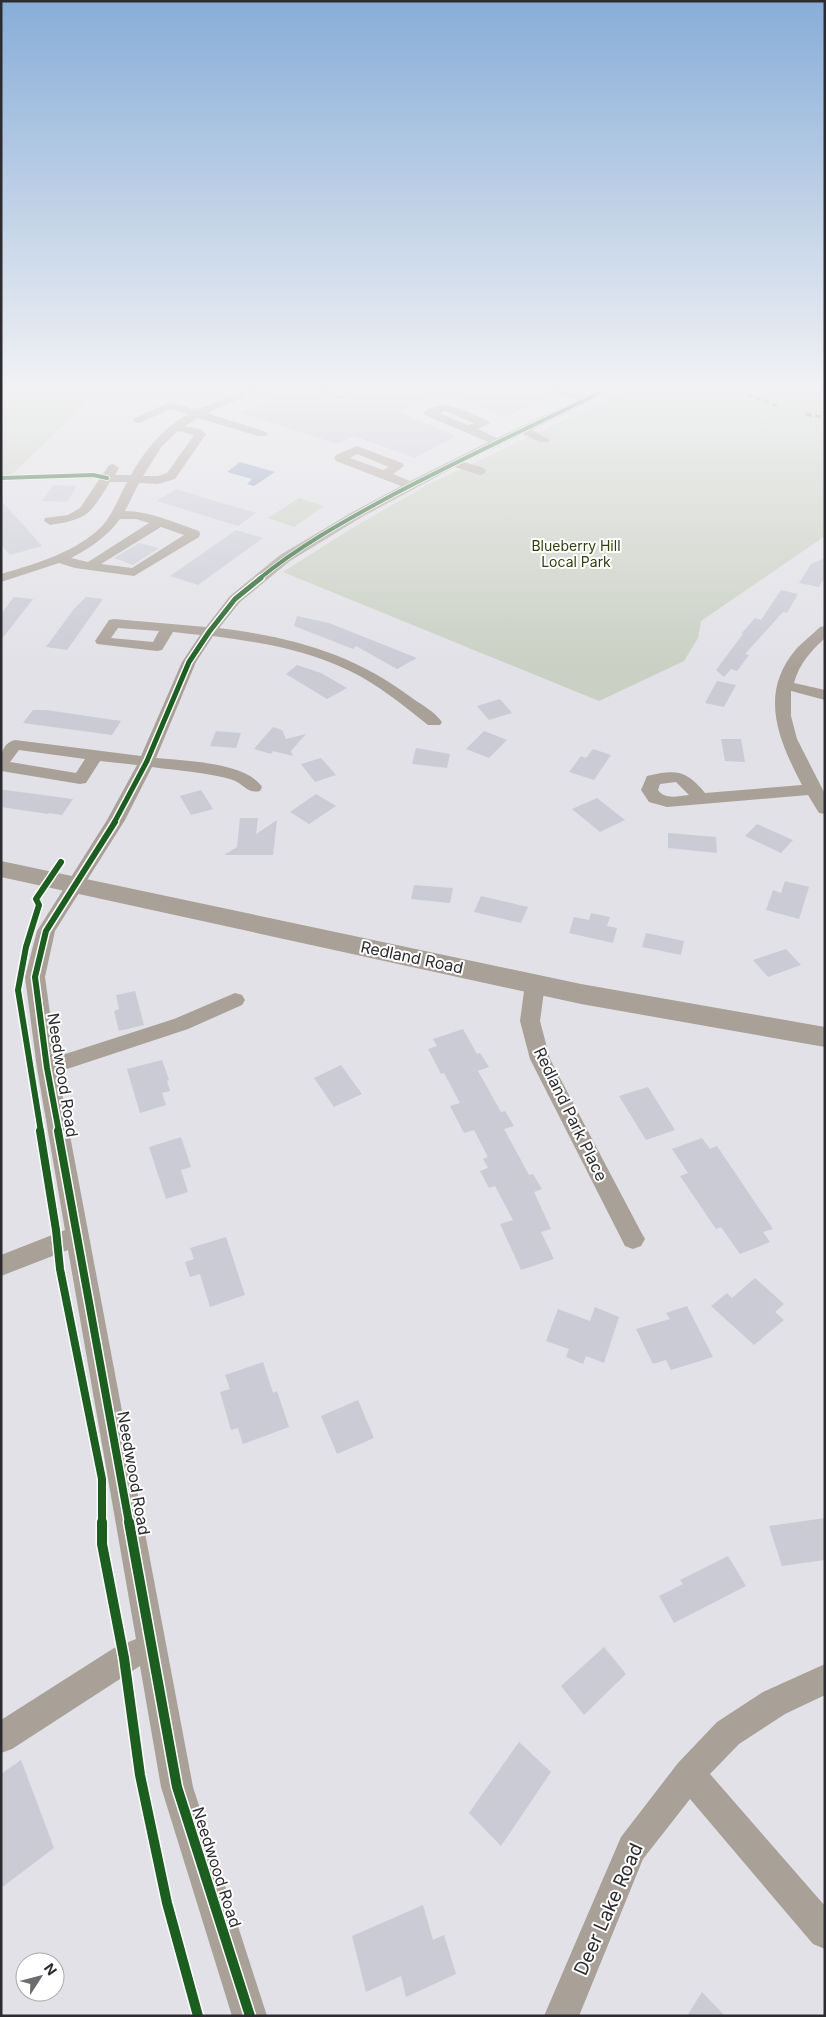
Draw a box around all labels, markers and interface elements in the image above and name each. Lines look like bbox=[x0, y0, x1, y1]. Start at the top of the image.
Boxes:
park label: Blueberry Hill Local Park bbox=[531, 537, 621, 570]
street label: Redland Road bbox=[359, 936, 465, 978]
street label: Needwood Road bbox=[43, 1012, 83, 1138]
street label: Redland Park Place bbox=[530, 1044, 612, 1184]
street label: Needwood Road bbox=[113, 1410, 155, 1536]
street label: Needwood Road bbox=[188, 1804, 246, 1930]
street label: Deer Lake Road bbox=[569, 1840, 648, 1979]
north arrow bbox=[15, 1952, 65, 2002]
text: N bbox=[41, 1960, 61, 1978]

